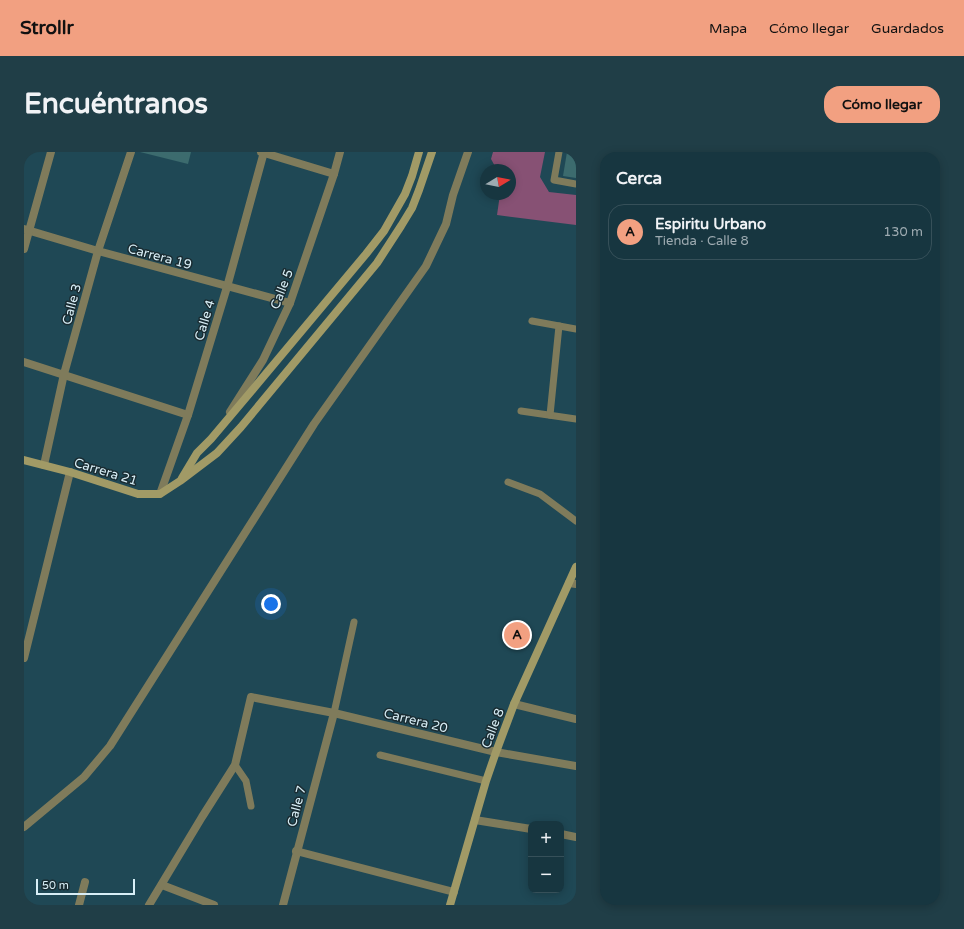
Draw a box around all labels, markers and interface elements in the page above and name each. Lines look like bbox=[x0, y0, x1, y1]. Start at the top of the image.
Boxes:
text: Strollr bbox=[20, 17, 74, 39]
text: Mapa bbox=[709, 20, 747, 37]
text: Cómo llegar bbox=[769, 20, 849, 37]
text: Guardados bbox=[871, 20, 944, 37]
button: Cómo llegar bbox=[824, 86, 940, 123]
text: Encuéntranos bbox=[24, 87, 208, 121]
north arrow bbox=[480, 164, 516, 200]
text: Cerca bbox=[616, 168, 662, 189]
text: Espiritu Urbano bbox=[655, 215, 766, 233]
text: A bbox=[625, 224, 635, 240]
text: 130 m bbox=[883, 224, 923, 240]
text: Tienda · Calle 8 bbox=[655, 233, 749, 249]
street label: Carrera 19 bbox=[126, 241, 193, 273]
street label: Calle 5 bbox=[267, 267, 297, 312]
street label: Calle 3 bbox=[59, 282, 85, 326]
street label: Calle 4 bbox=[191, 298, 219, 343]
street label: Carrera 21 bbox=[72, 455, 139, 489]
your location bbox=[261, 594, 281, 614]
pin: A bbox=[504, 620, 530, 650]
street label: Carrera 20 bbox=[382, 705, 449, 737]
street label: Calle 8 bbox=[478, 706, 508, 751]
street label: Calle 7 bbox=[284, 784, 310, 828]
map controls bbox=[528, 821, 564, 893]
button: + bbox=[528, 821, 564, 857]
button: − bbox=[528, 857, 564, 893]
scale bar bbox=[36, 877, 135, 896]
text: 50 m bbox=[42, 879, 69, 892]

